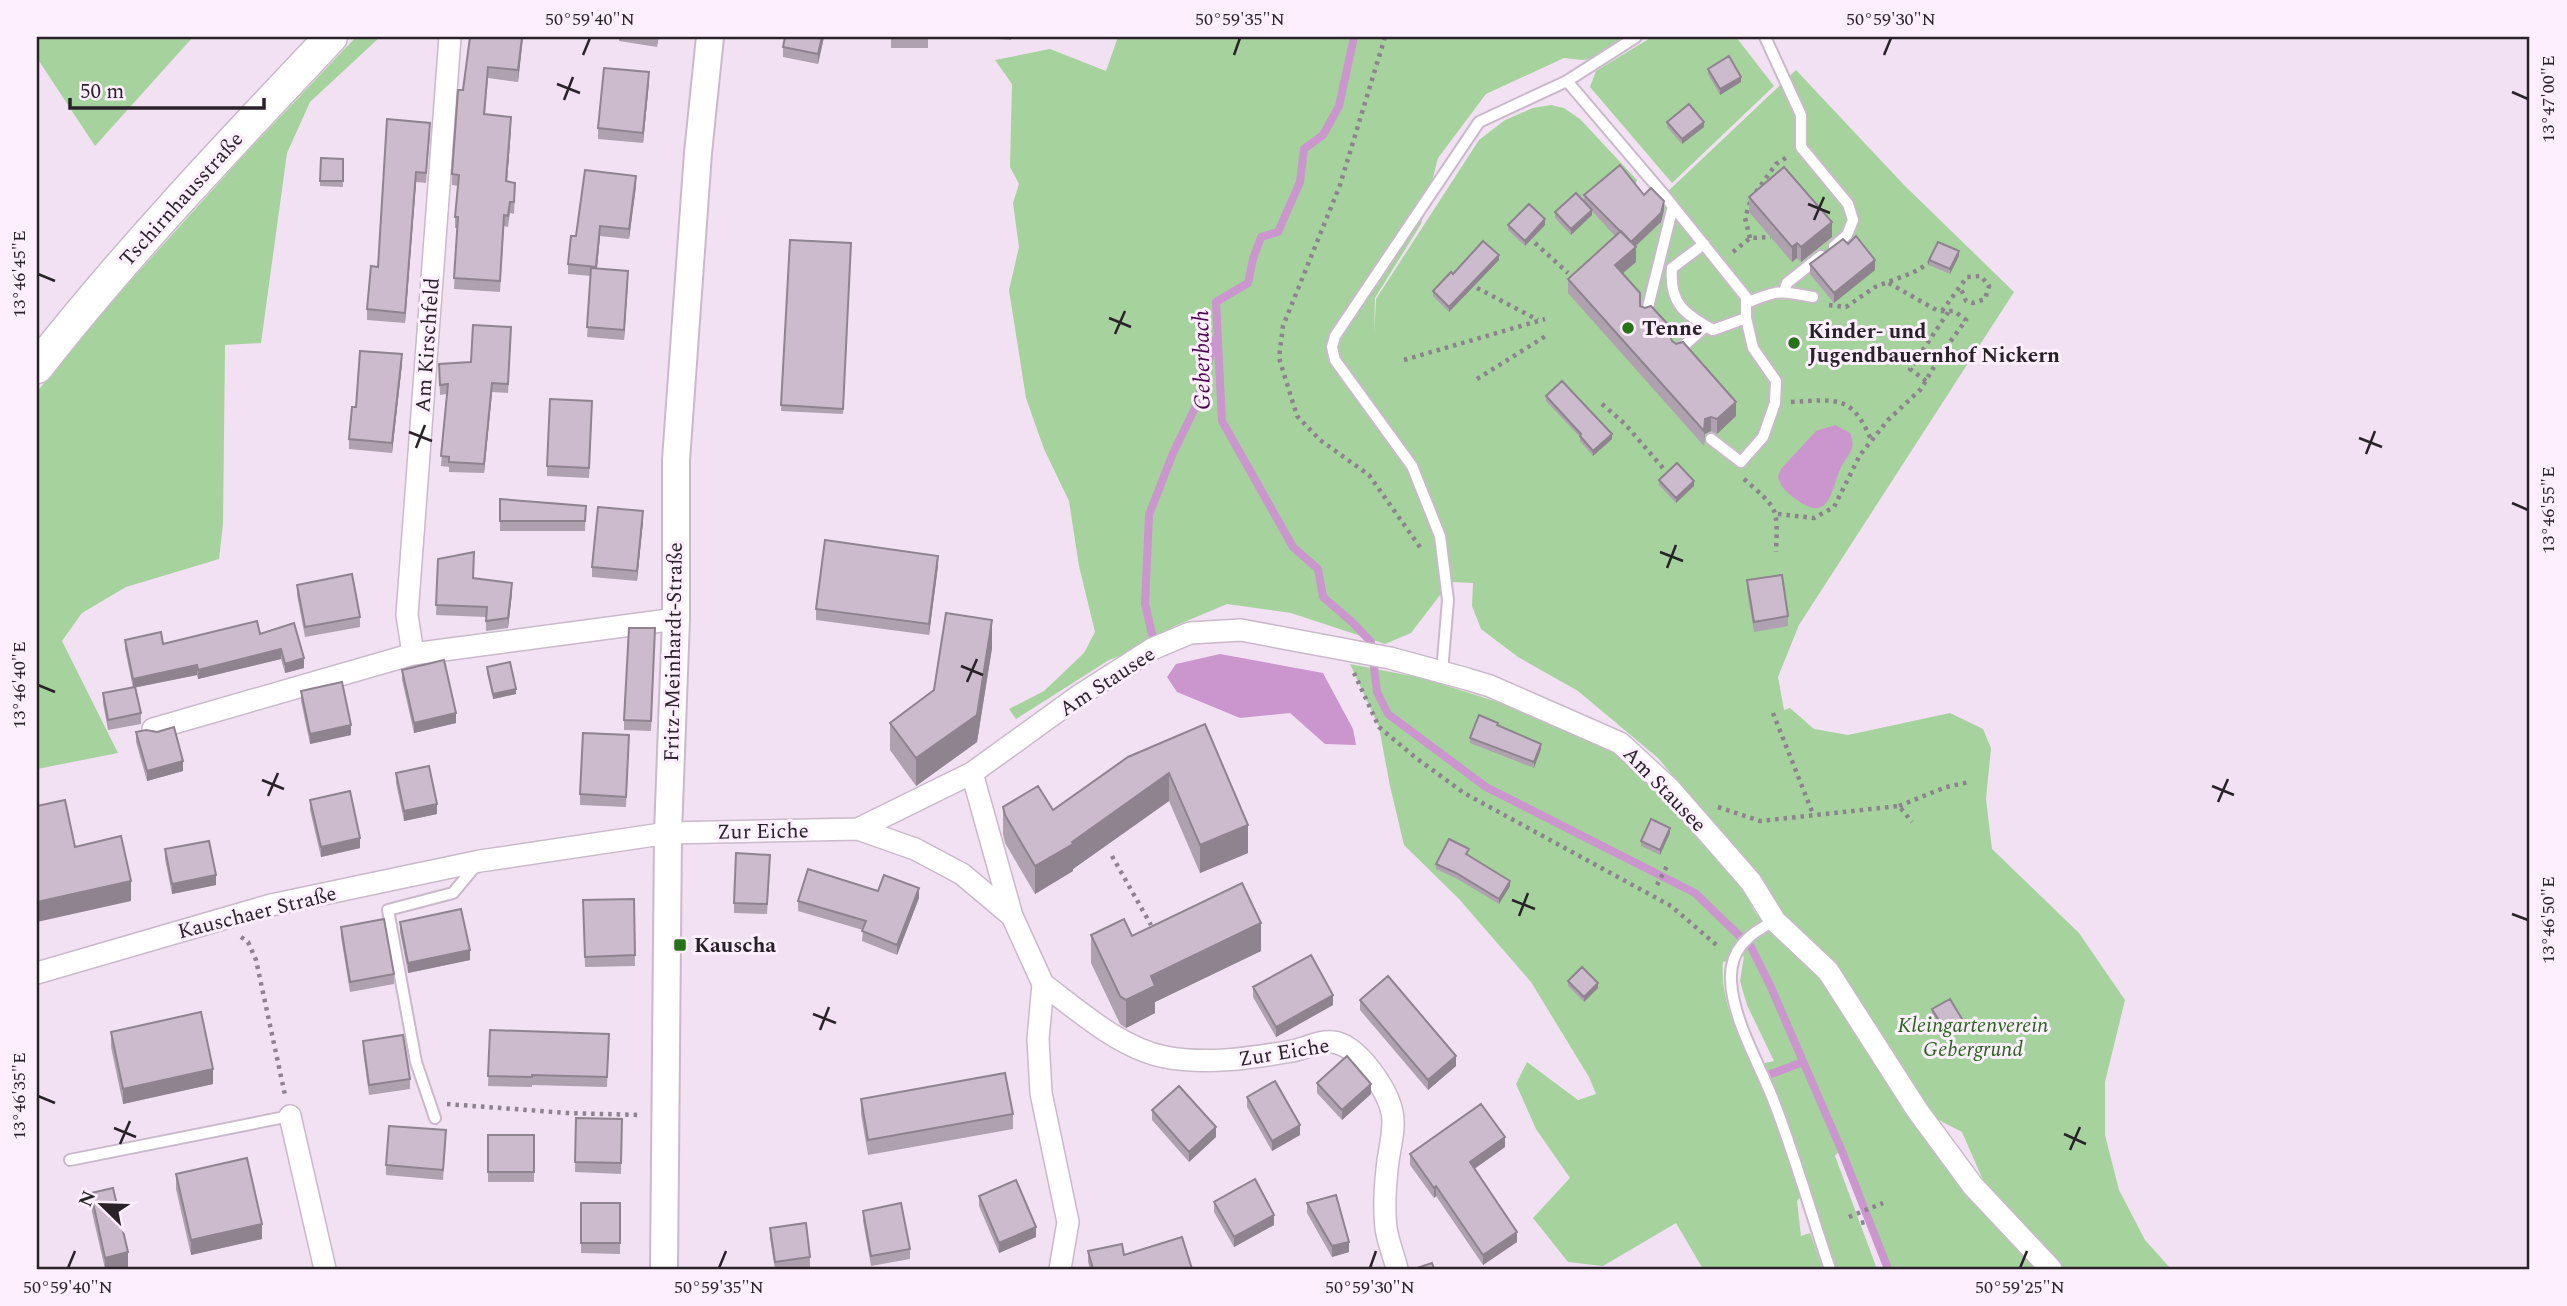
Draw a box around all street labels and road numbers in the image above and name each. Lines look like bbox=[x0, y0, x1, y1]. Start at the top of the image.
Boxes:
street label: Tschirnhausstraße bbox=[112, 125, 251, 275]
street label: Am Kirschfeld bbox=[407, 276, 449, 414]
street label: Fritz-Meinhardt-Straße bbox=[656, 542, 692, 762]
street label: Am Stausee bbox=[1053, 639, 1162, 725]
street label: Am Stausee bbox=[1615, 739, 1714, 840]
street label: Zur Eiche bbox=[717, 815, 809, 849]
street label: Kauschaer Straße bbox=[174, 878, 340, 948]
street label: Zur Eiche bbox=[1236, 1030, 1332, 1076]

